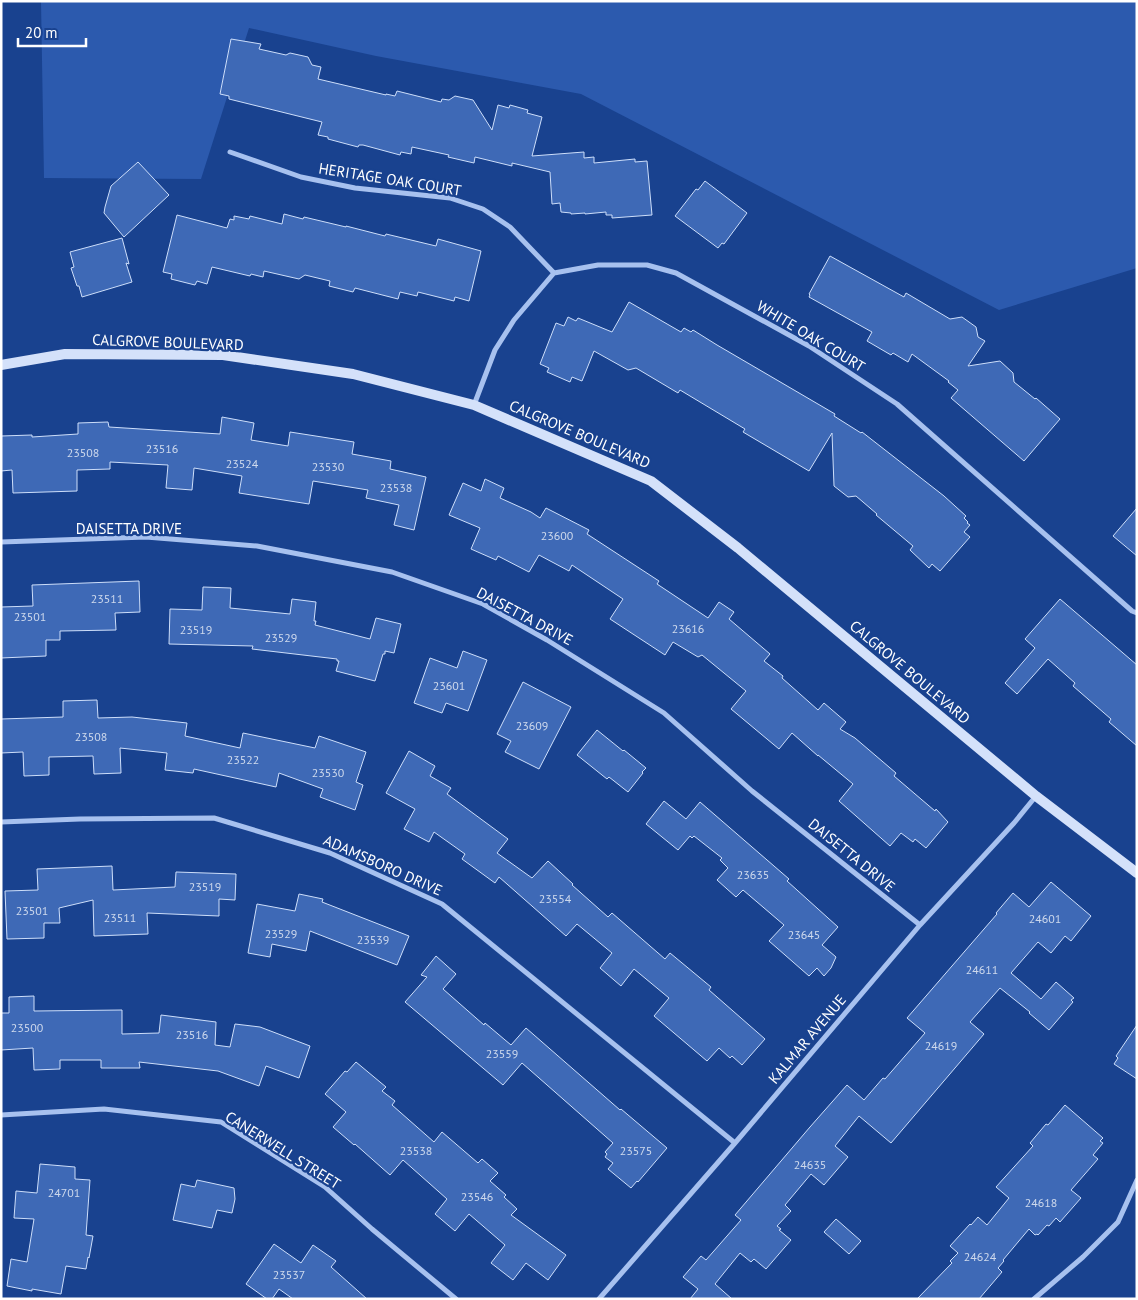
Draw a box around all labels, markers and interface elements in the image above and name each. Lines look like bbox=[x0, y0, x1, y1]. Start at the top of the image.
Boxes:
scale bar bbox=[18, 15, 85, 47]
text: 20 m bbox=[25, 23, 58, 42]
street label: HERITAGE OAK COURT bbox=[317, 158, 463, 200]
street label: WHITE OAK COURT bbox=[753, 296, 869, 376]
street label: CALGROVE BOULEVARD bbox=[92, 330, 244, 354]
street label: CALGROVE BOULEVARD bbox=[507, 396, 653, 472]
house number: 23516 bbox=[146, 441, 178, 456]
house number: 23508 bbox=[67, 445, 99, 460]
house number: 23524 bbox=[226, 456, 259, 471]
house number: 23530 bbox=[312, 459, 345, 474]
house number: 23538 bbox=[380, 480, 412, 495]
street label: DAISETTA DRIVE bbox=[76, 519, 182, 538]
house number: 23600 bbox=[541, 528, 574, 543]
street label: DAISETTA DRIVE bbox=[474, 583, 576, 649]
house number: 23511 bbox=[91, 591, 123, 606]
house number: 23501 bbox=[14, 609, 46, 624]
street label: CALGROVE BOULEVARD bbox=[846, 616, 974, 728]
house number: 23616 bbox=[672, 621, 704, 636]
house number: 23519 bbox=[180, 622, 212, 637]
house number: 23529 bbox=[265, 630, 297, 645]
house number: 23601 bbox=[433, 678, 465, 693]
house number: 23609 bbox=[516, 718, 548, 733]
house number: 23508 bbox=[75, 729, 107, 744]
house number: 23522 bbox=[227, 752, 259, 767]
house number: 23530 bbox=[312, 765, 345, 780]
street label: DAISETTA DRIVE bbox=[805, 814, 899, 896]
street label: ADAMSBORO DRIVE bbox=[321, 830, 445, 900]
house number: 23635 bbox=[737, 867, 769, 882]
house number: 23519 bbox=[189, 879, 221, 894]
house number: 23554 bbox=[539, 891, 572, 906]
house number: 23501 bbox=[16, 903, 48, 918]
house number: 23511 bbox=[104, 910, 136, 925]
house number: 24601 bbox=[1029, 911, 1061, 926]
house number: 23529 bbox=[265, 926, 297, 941]
house number: 23645 bbox=[788, 927, 820, 942]
house number: 23539 bbox=[357, 932, 389, 947]
house number: 24611 bbox=[966, 962, 998, 977]
street label: KALMAR AVENUE bbox=[764, 990, 850, 1088]
house number: 23500 bbox=[11, 1020, 44, 1035]
house number: 23516 bbox=[176, 1027, 208, 1042]
house number: 24619 bbox=[925, 1038, 957, 1053]
house number: 23559 bbox=[486, 1046, 518, 1061]
street label: CANERWELL STREET bbox=[222, 1107, 345, 1193]
house number: 23538 bbox=[400, 1143, 432, 1158]
house number: 23575 bbox=[620, 1143, 652, 1158]
house number: 24635 bbox=[794, 1157, 826, 1172]
house number: 24701 bbox=[48, 1185, 80, 1200]
house number: 23546 bbox=[461, 1189, 493, 1204]
house number: 24618 bbox=[1025, 1195, 1057, 1210]
house number: 24624 bbox=[964, 1249, 997, 1264]
house number: 23537 bbox=[273, 1267, 305, 1282]

